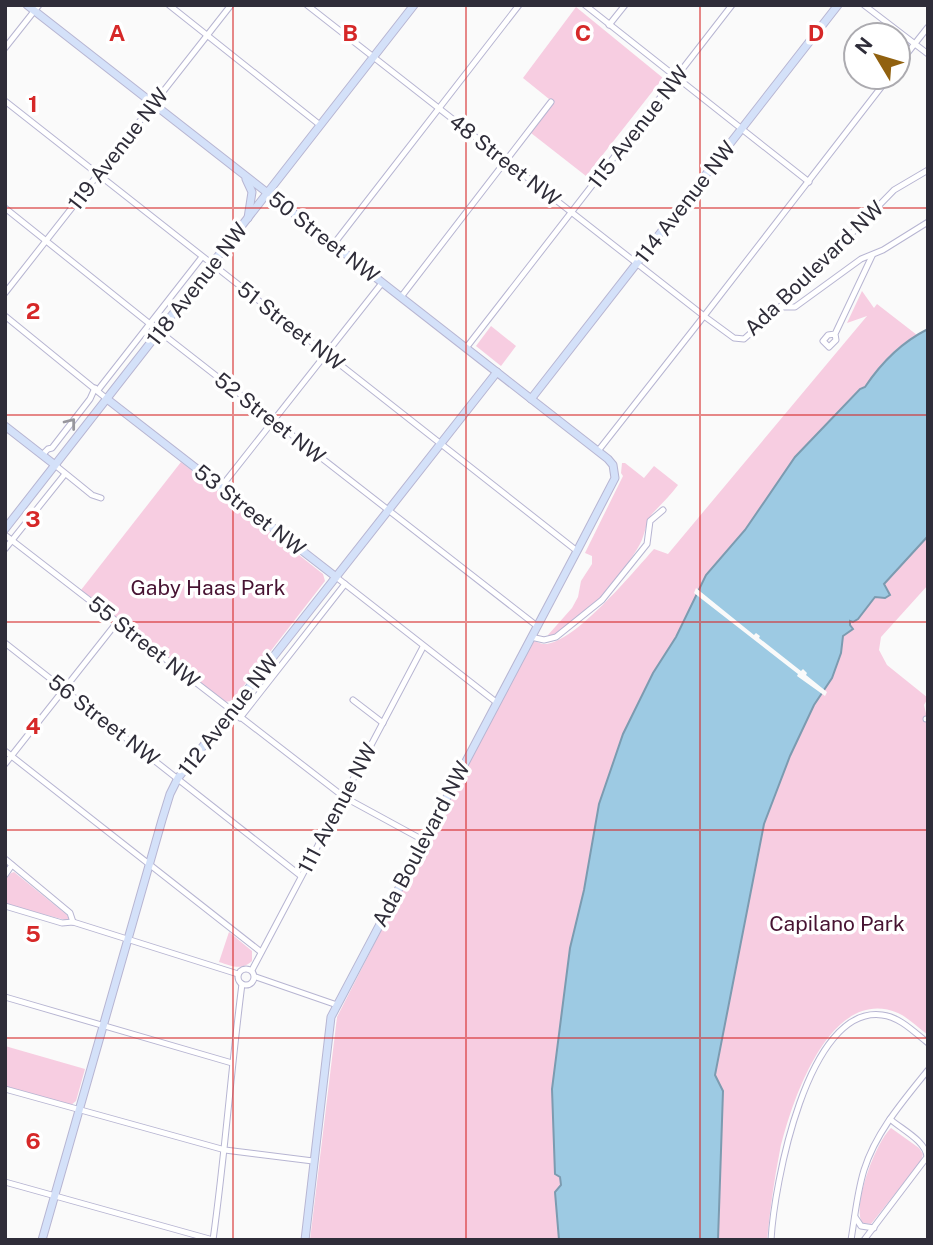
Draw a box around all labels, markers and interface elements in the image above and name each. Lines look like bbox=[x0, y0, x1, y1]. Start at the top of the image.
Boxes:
text: A bbox=[109, 19, 126, 46]
text: B bbox=[342, 19, 358, 46]
text: C bbox=[575, 19, 591, 46]
text: D bbox=[808, 19, 824, 46]
north arrow bbox=[842, 21, 912, 91]
text: N bbox=[850, 33, 877, 58]
street label: 115 Avenue NW bbox=[582, 61, 694, 193]
street label: 119 Avenue NW bbox=[63, 83, 173, 215]
text: 1 bbox=[28, 90, 38, 117]
street label: 48 Street NW bbox=[444, 109, 566, 211]
street label: 114 Avenue NW bbox=[629, 136, 741, 268]
street label: 50 Street NW bbox=[264, 186, 384, 288]
street label: Ada Boulevard NW bbox=[739, 195, 889, 341]
street label: 118 Avenue NW bbox=[141, 218, 253, 350]
street label: 51 Street NW bbox=[232, 276, 350, 376]
text: 2 bbox=[26, 297, 40, 324]
street label: 52 Street NW bbox=[210, 367, 330, 469]
one-way arrow bbox=[63, 419, 75, 432]
street label: 53 Street NW bbox=[189, 459, 311, 561]
text: 3 bbox=[25, 505, 41, 532]
park label: Gaby Haas Park bbox=[130, 575, 286, 600]
street label: 55 Street NW bbox=[83, 591, 205, 693]
street label: 112 Avenue NW bbox=[173, 649, 283, 781]
street label: 56 Street NW bbox=[44, 669, 164, 771]
text: 4 bbox=[25, 712, 41, 739]
street label: 111 Avenue NW bbox=[292, 739, 382, 877]
street label: Ada Boulevard NW bbox=[367, 757, 475, 931]
park label: Capilano Park bbox=[769, 911, 905, 936]
text: 5 bbox=[25, 920, 41, 947]
text: 6 bbox=[25, 1127, 41, 1154]

